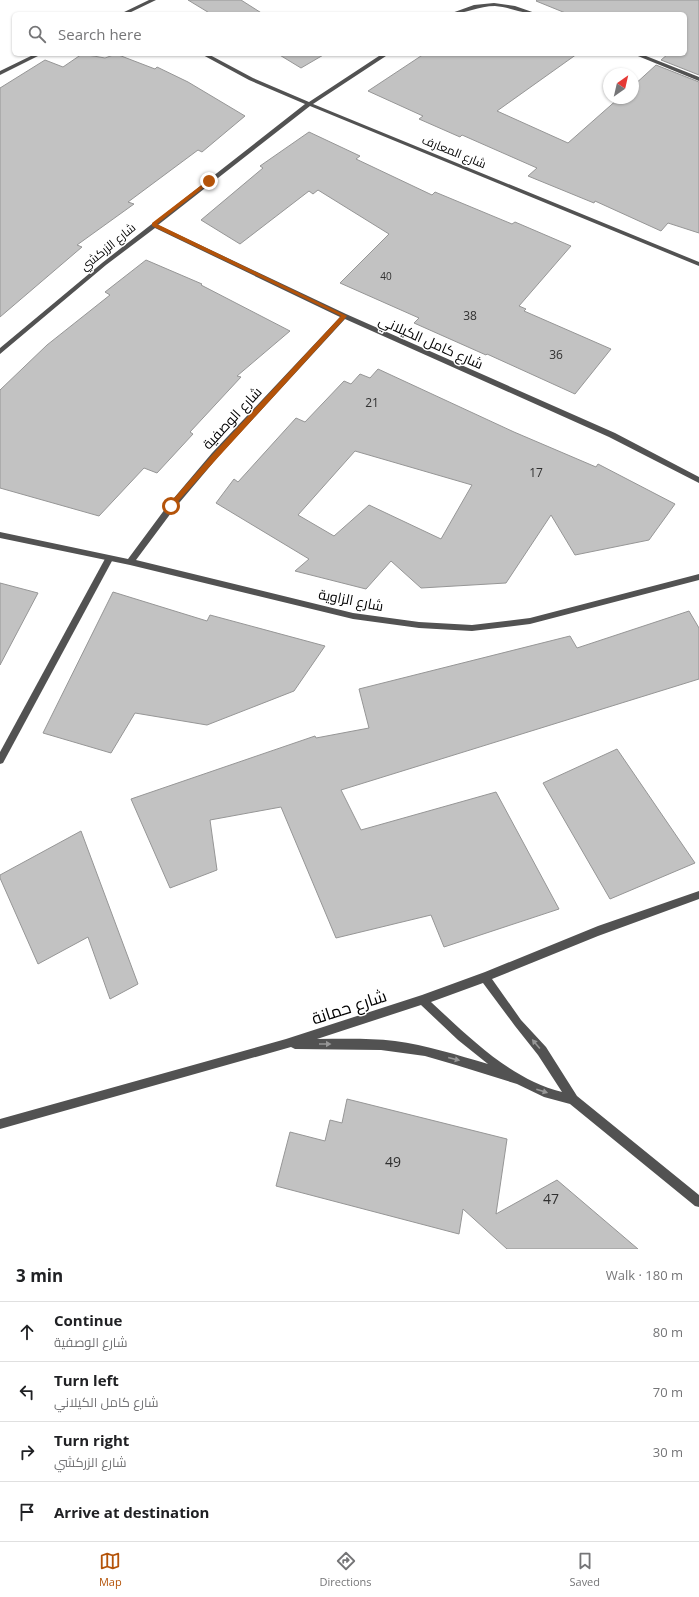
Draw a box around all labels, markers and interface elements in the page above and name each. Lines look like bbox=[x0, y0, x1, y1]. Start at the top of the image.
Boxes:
search box bbox=[12, 12, 687, 56]
icon: search bbox=[26, 23, 48, 45]
text: Search here bbox=[58, 24, 142, 44]
north arrow bbox=[603, 68, 639, 104]
street label: شارع المعارف bbox=[420, 131, 489, 172]
route end bbox=[200, 172, 218, 190]
street label: شارع الزركشي bbox=[76, 219, 140, 276]
house number: 40 bbox=[380, 269, 392, 283]
house number: 38 bbox=[463, 307, 477, 324]
street label: شارع كامل الكيلاني bbox=[375, 310, 486, 376]
house number: 36 bbox=[549, 346, 563, 363]
street label: شارع الوصفية bbox=[198, 382, 266, 453]
house number: 21 bbox=[365, 394, 379, 411]
house number: 17 bbox=[529, 464, 543, 481]
route start bbox=[162, 497, 180, 515]
street label: شارع الزاوية bbox=[317, 584, 385, 615]
street label: شارع حمانة bbox=[308, 984, 390, 1030]
one-way arrow bbox=[532, 1039, 541, 1050]
one-way arrow bbox=[319, 1041, 332, 1047]
one-way arrow bbox=[448, 1056, 460, 1062]
one-way arrow bbox=[537, 1088, 549, 1094]
house number: 49 bbox=[385, 1152, 401, 1171]
house number: 47 bbox=[543, 1189, 559, 1208]
text: 3 min bbox=[16, 1264, 63, 1287]
text: Walk · 180 m bbox=[606, 1266, 683, 1284]
text: Continue bbox=[54, 1310, 122, 1330]
icon: ahead bbox=[16, 1321, 38, 1343]
text: 80 m bbox=[653, 1323, 683, 1341]
text: شارع الوصفية bbox=[54, 1333, 127, 1351]
text: Turn left bbox=[54, 1370, 119, 1390]
icon: left bbox=[16, 1381, 38, 1403]
text: 70 m bbox=[653, 1383, 683, 1401]
text: شارع كامل الكيلاني bbox=[54, 1393, 158, 1411]
text: Turn right bbox=[54, 1430, 129, 1450]
icon: right bbox=[16, 1441, 38, 1463]
text: 30 m bbox=[653, 1443, 683, 1461]
text: شارع الزركشي bbox=[54, 1453, 127, 1471]
icon: arrive bbox=[16, 1501, 38, 1523]
text: Arrive at destination bbox=[54, 1502, 209, 1522]
tab: Map bbox=[99, 1550, 122, 1589]
tab: Directions bbox=[320, 1550, 372, 1589]
tab: Saved bbox=[569, 1550, 600, 1589]

